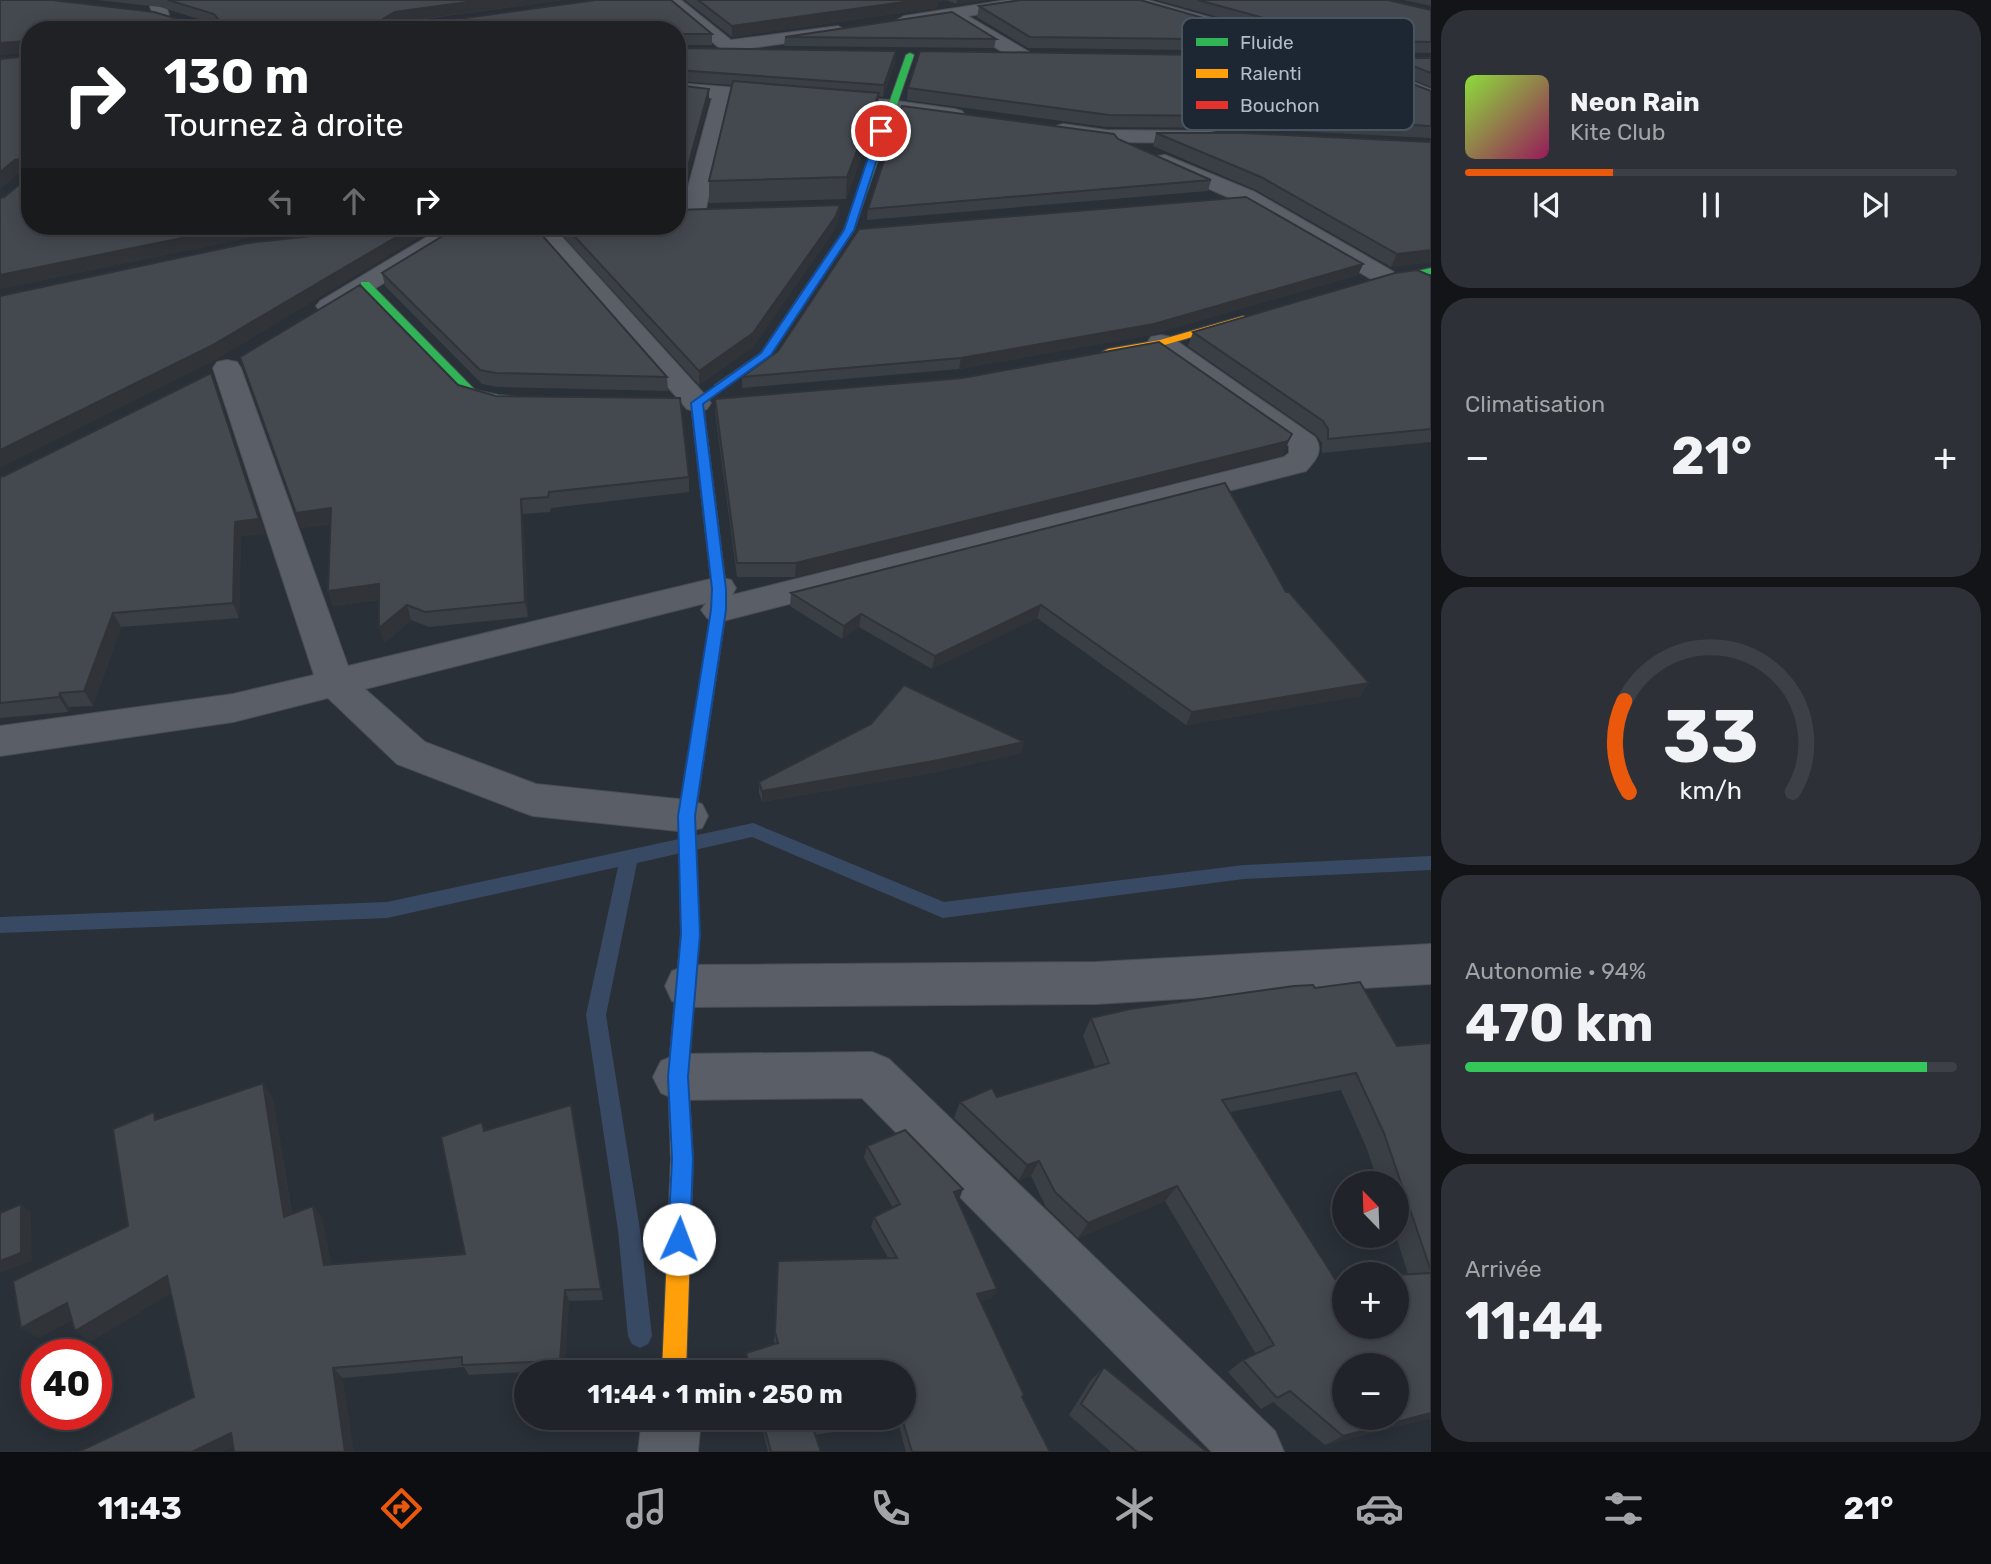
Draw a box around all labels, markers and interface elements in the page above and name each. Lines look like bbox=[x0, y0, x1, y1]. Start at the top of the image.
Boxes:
legend bbox=[1182, 18, 1414, 130]
text: Fluide bbox=[1240, 31, 1294, 54]
text: 130 m bbox=[164, 47, 309, 105]
icon: right bbox=[49, 49, 140, 140]
text: Ralenti bbox=[1240, 62, 1302, 85]
text: Neon Rain bbox=[1570, 87, 1700, 118]
text: Bouchon bbox=[1240, 94, 1320, 117]
pin bbox=[851, 101, 911, 161]
text: Tournez à droite bbox=[164, 106, 404, 144]
icon: arrive bbox=[862, 112, 900, 150]
text: Kite Club bbox=[1570, 118, 1665, 146]
icon: left bbox=[262, 182, 300, 220]
icon: ahead bbox=[335, 182, 373, 220]
icon: right bbox=[408, 182, 446, 220]
icon: previous bbox=[1528, 186, 1566, 224]
icon: pause bbox=[1692, 186, 1730, 224]
icon: next bbox=[1856, 186, 1894, 224]
text: Climatisation bbox=[1465, 390, 1605, 418]
text: 21° bbox=[1671, 425, 1752, 487]
text: − bbox=[1465, 434, 1490, 480]
text: + bbox=[1933, 434, 1957, 480]
text: 33 bbox=[1663, 694, 1759, 780]
text: km/h bbox=[1680, 776, 1742, 805]
text: Autonomie · 94% bbox=[1465, 957, 1646, 985]
text: 470 km bbox=[1465, 992, 1654, 1054]
north arrow bbox=[1332, 1171, 1409, 1248]
map controls bbox=[1332, 1171, 1409, 1430]
position arrow bbox=[642, 1202, 716, 1276]
text: Arrivée bbox=[1465, 1255, 1542, 1283]
button: + bbox=[1332, 1262, 1409, 1339]
text: 11:44 bbox=[1465, 1290, 1603, 1352]
speed limit sign: 40 bbox=[21, 1339, 112, 1430]
button: − bbox=[1332, 1353, 1409, 1430]
text: 11:44 · 1 min · 250 m bbox=[587, 1379, 843, 1410]
icon: directions bbox=[377, 1484, 426, 1533]
icon: music bbox=[622, 1484, 671, 1533]
icon: phone bbox=[866, 1484, 915, 1533]
icon: climate bbox=[1110, 1484, 1159, 1533]
icon: car bbox=[1355, 1484, 1404, 1533]
icon: filters bbox=[1599, 1484, 1648, 1533]
text: 11:43 bbox=[98, 1489, 182, 1527]
text: 21° bbox=[1843, 1489, 1893, 1527]

